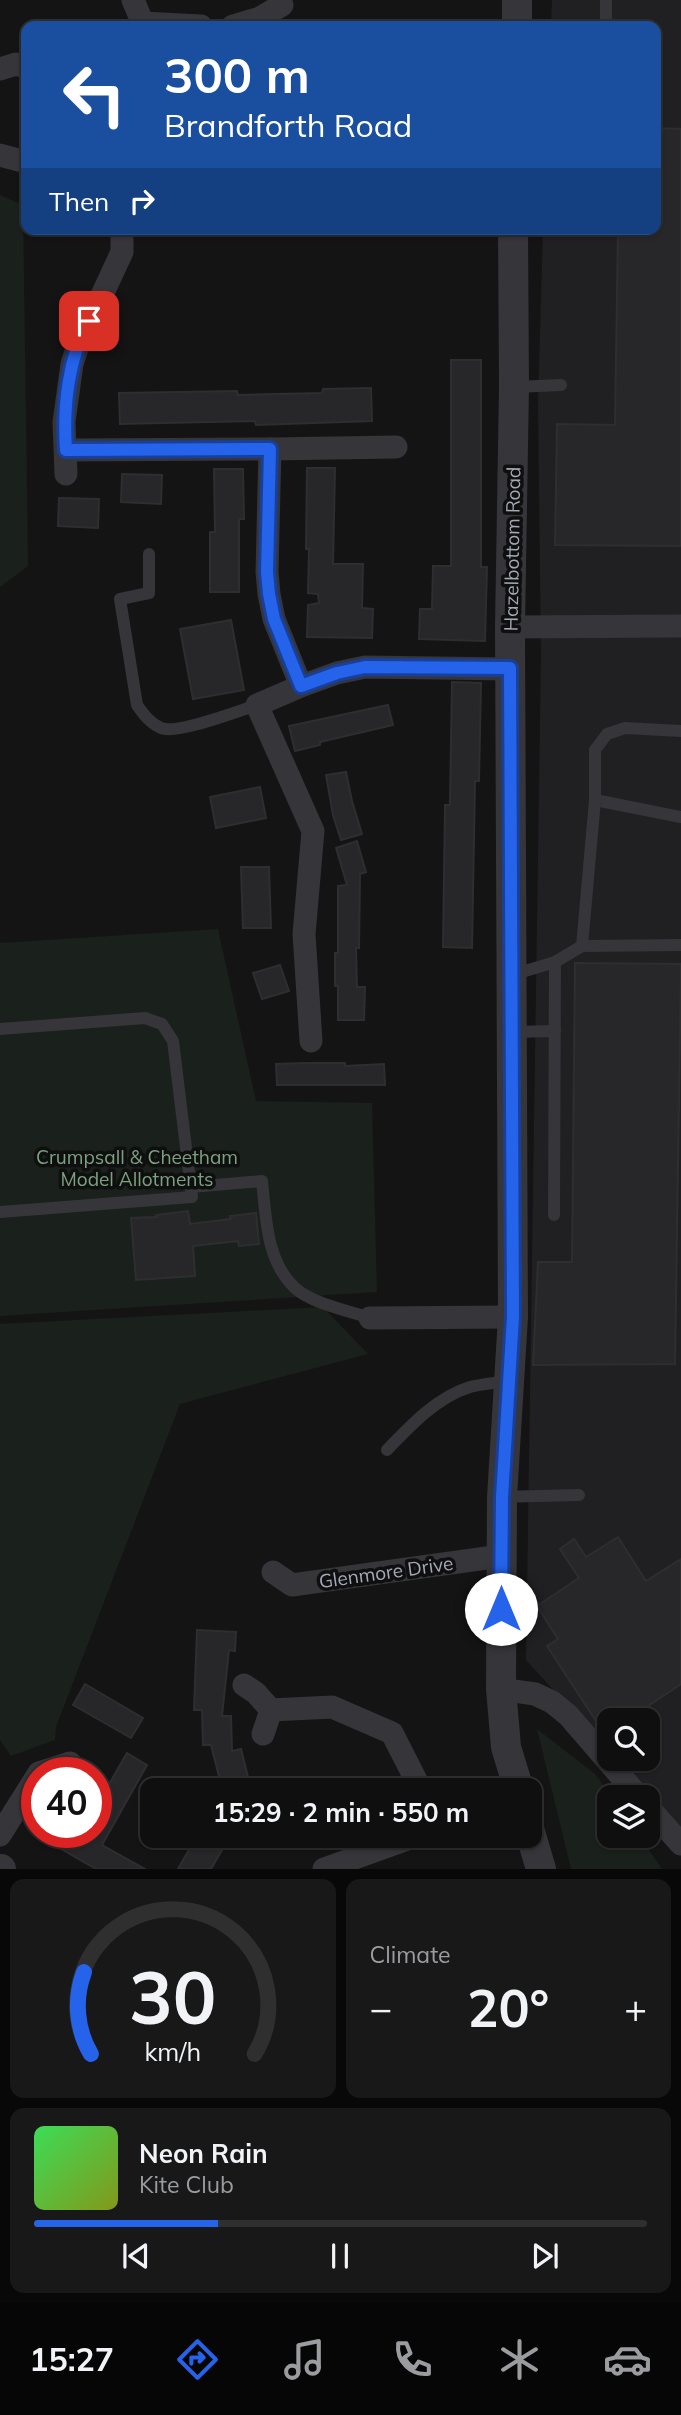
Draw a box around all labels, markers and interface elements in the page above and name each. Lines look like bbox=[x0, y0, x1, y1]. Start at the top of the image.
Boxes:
text: 300 m bbox=[164, 44, 310, 105]
icon: left bbox=[49, 49, 140, 140]
text: Brandforth Road bbox=[164, 105, 412, 145]
icon: right bbox=[123, 182, 161, 220]
text: Then bbox=[49, 185, 109, 218]
pin bbox=[59, 291, 119, 351]
icon: arrive bbox=[70, 302, 108, 340]
street label: Hazelbottom Road bbox=[499, 466, 525, 632]
park label: Crumpsall & Cheetham Model Allotments bbox=[36, 1145, 238, 1191]
street label: Glenmore Drive bbox=[317, 1551, 455, 1593]
position arrow bbox=[464, 1572, 538, 1646]
map controls bbox=[597, 1708, 660, 1848]
button: search bbox=[597, 1708, 660, 1771]
speed limit sign: 40 bbox=[21, 1757, 112, 1848]
button: layers bbox=[597, 1785, 660, 1848]
text: 15:29 · 2 min · 550 m bbox=[213, 1796, 469, 1829]
text: Climate bbox=[370, 1940, 451, 1969]
text: 30 bbox=[129, 1952, 216, 2043]
text: 20° bbox=[467, 1975, 549, 2040]
text: − bbox=[370, 1984, 392, 2032]
text: + bbox=[624, 1984, 647, 2032]
text: km/h bbox=[144, 2036, 201, 2067]
text: Neon Rain bbox=[139, 2137, 268, 2170]
text: Kite Club bbox=[139, 2170, 234, 2199]
icon: previous bbox=[117, 2237, 155, 2275]
icon: pause bbox=[321, 2237, 359, 2275]
icon: next bbox=[526, 2237, 564, 2275]
icon: directions bbox=[173, 2335, 222, 2384]
icon: music bbox=[280, 2335, 329, 2384]
icon: phone bbox=[388, 2335, 437, 2384]
icon: climate bbox=[495, 2335, 544, 2384]
icon: car bbox=[603, 2335, 652, 2384]
text: 15:27 bbox=[29, 2339, 114, 2379]

